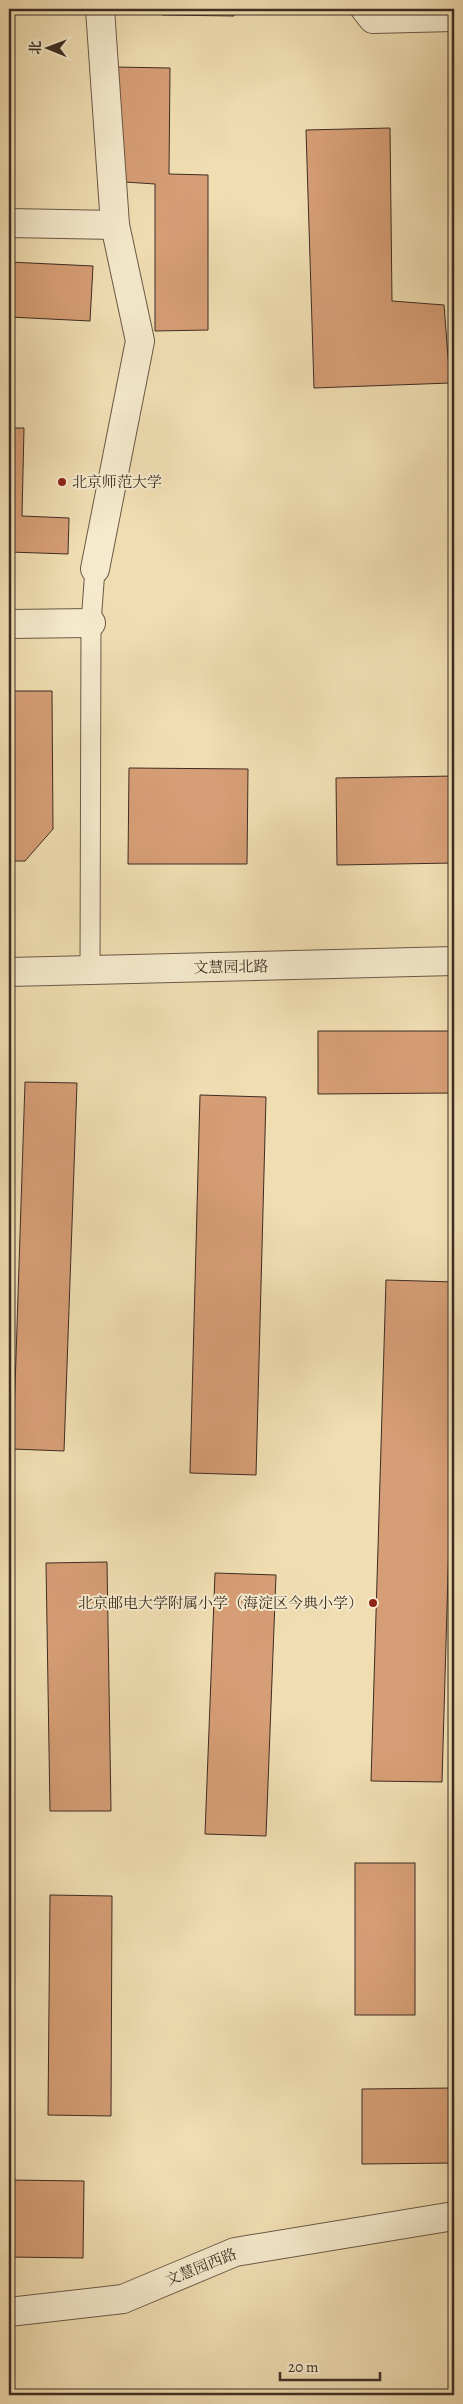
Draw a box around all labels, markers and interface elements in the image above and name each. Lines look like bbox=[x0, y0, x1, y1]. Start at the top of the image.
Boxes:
north arrow bbox=[22, 22, 72, 72]
text: 北 bbox=[26, 41, 45, 55]
place label: 北京师范大学 bbox=[72, 472, 162, 492]
marker: 北京师范大学 bbox=[56, 476, 68, 488]
street label: 文慧园北路 bbox=[193, 956, 269, 978]
place label: 北京邮电大学附属小学（海淀区今典小学） bbox=[78, 1593, 363, 1613]
marker: 北京邮电大学附属小学（海淀区今典小学） bbox=[367, 1597, 379, 1609]
street label: 文慧园西路 bbox=[162, 2244, 240, 2290]
scale bar bbox=[280, 2349, 380, 2381]
text: 20 m bbox=[288, 2357, 319, 2377]

